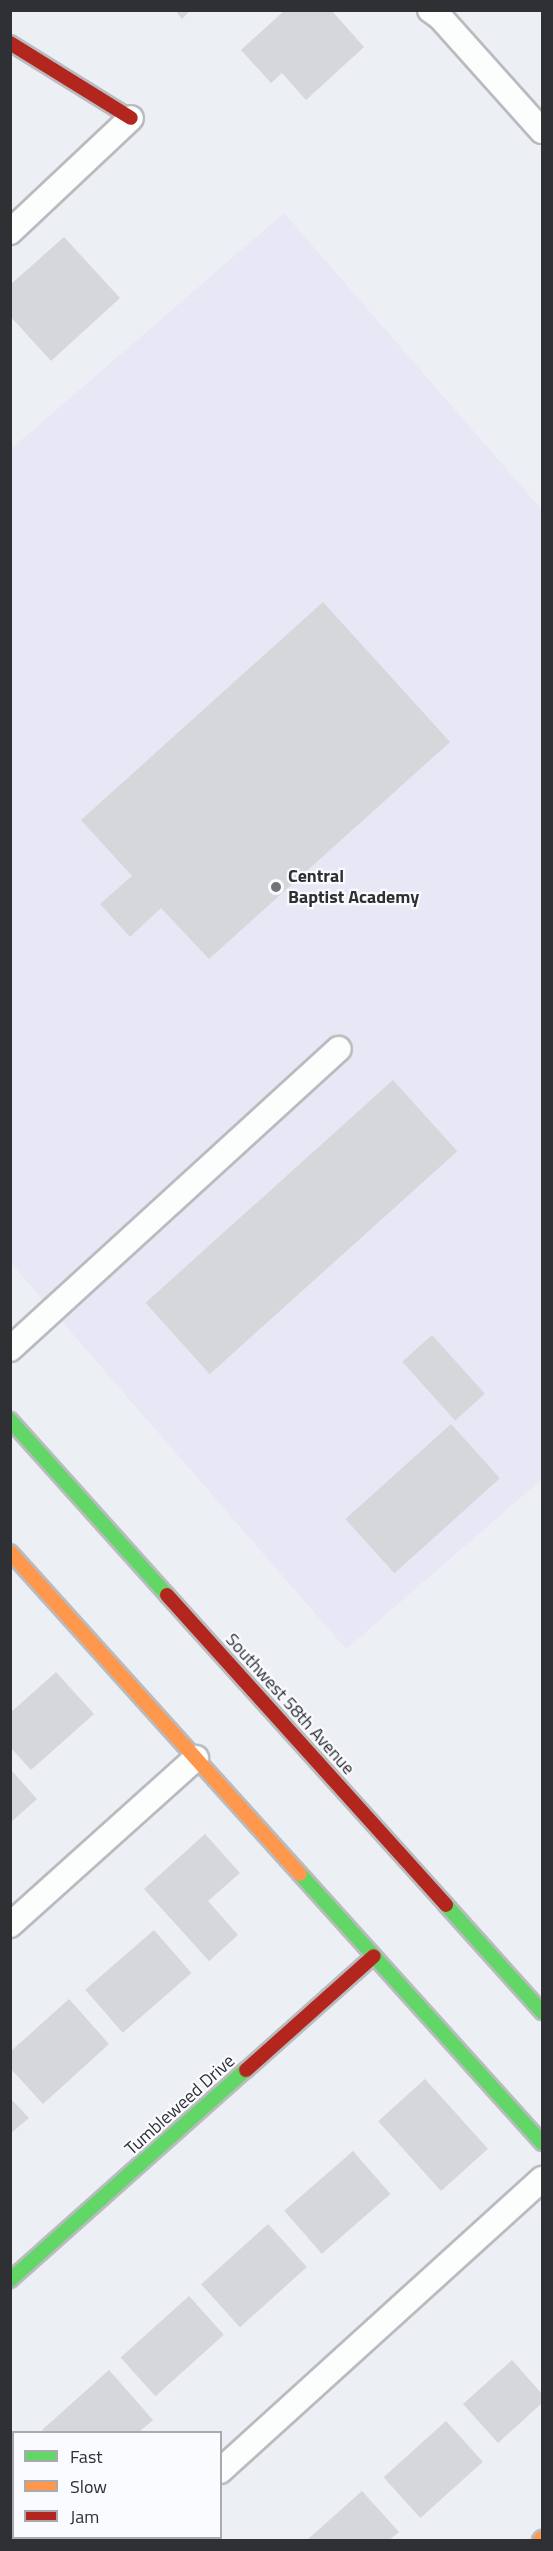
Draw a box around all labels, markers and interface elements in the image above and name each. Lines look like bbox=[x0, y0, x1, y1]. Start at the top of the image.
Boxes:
place label: Central Baptist Academy bbox=[288, 866, 419, 908]
marker: Central Baptist Academy bbox=[269, 880, 283, 894]
street label: Southwest 58th Avenue bbox=[221, 1629, 359, 1779]
street label: Tumbleweed Drive bbox=[121, 2050, 239, 2160]
legend bbox=[12, 2431, 222, 2539]
text: Fast bbox=[70, 2443, 103, 2470]
text: Slow bbox=[70, 2473, 107, 2500]
text: Jam bbox=[70, 2503, 99, 2530]

